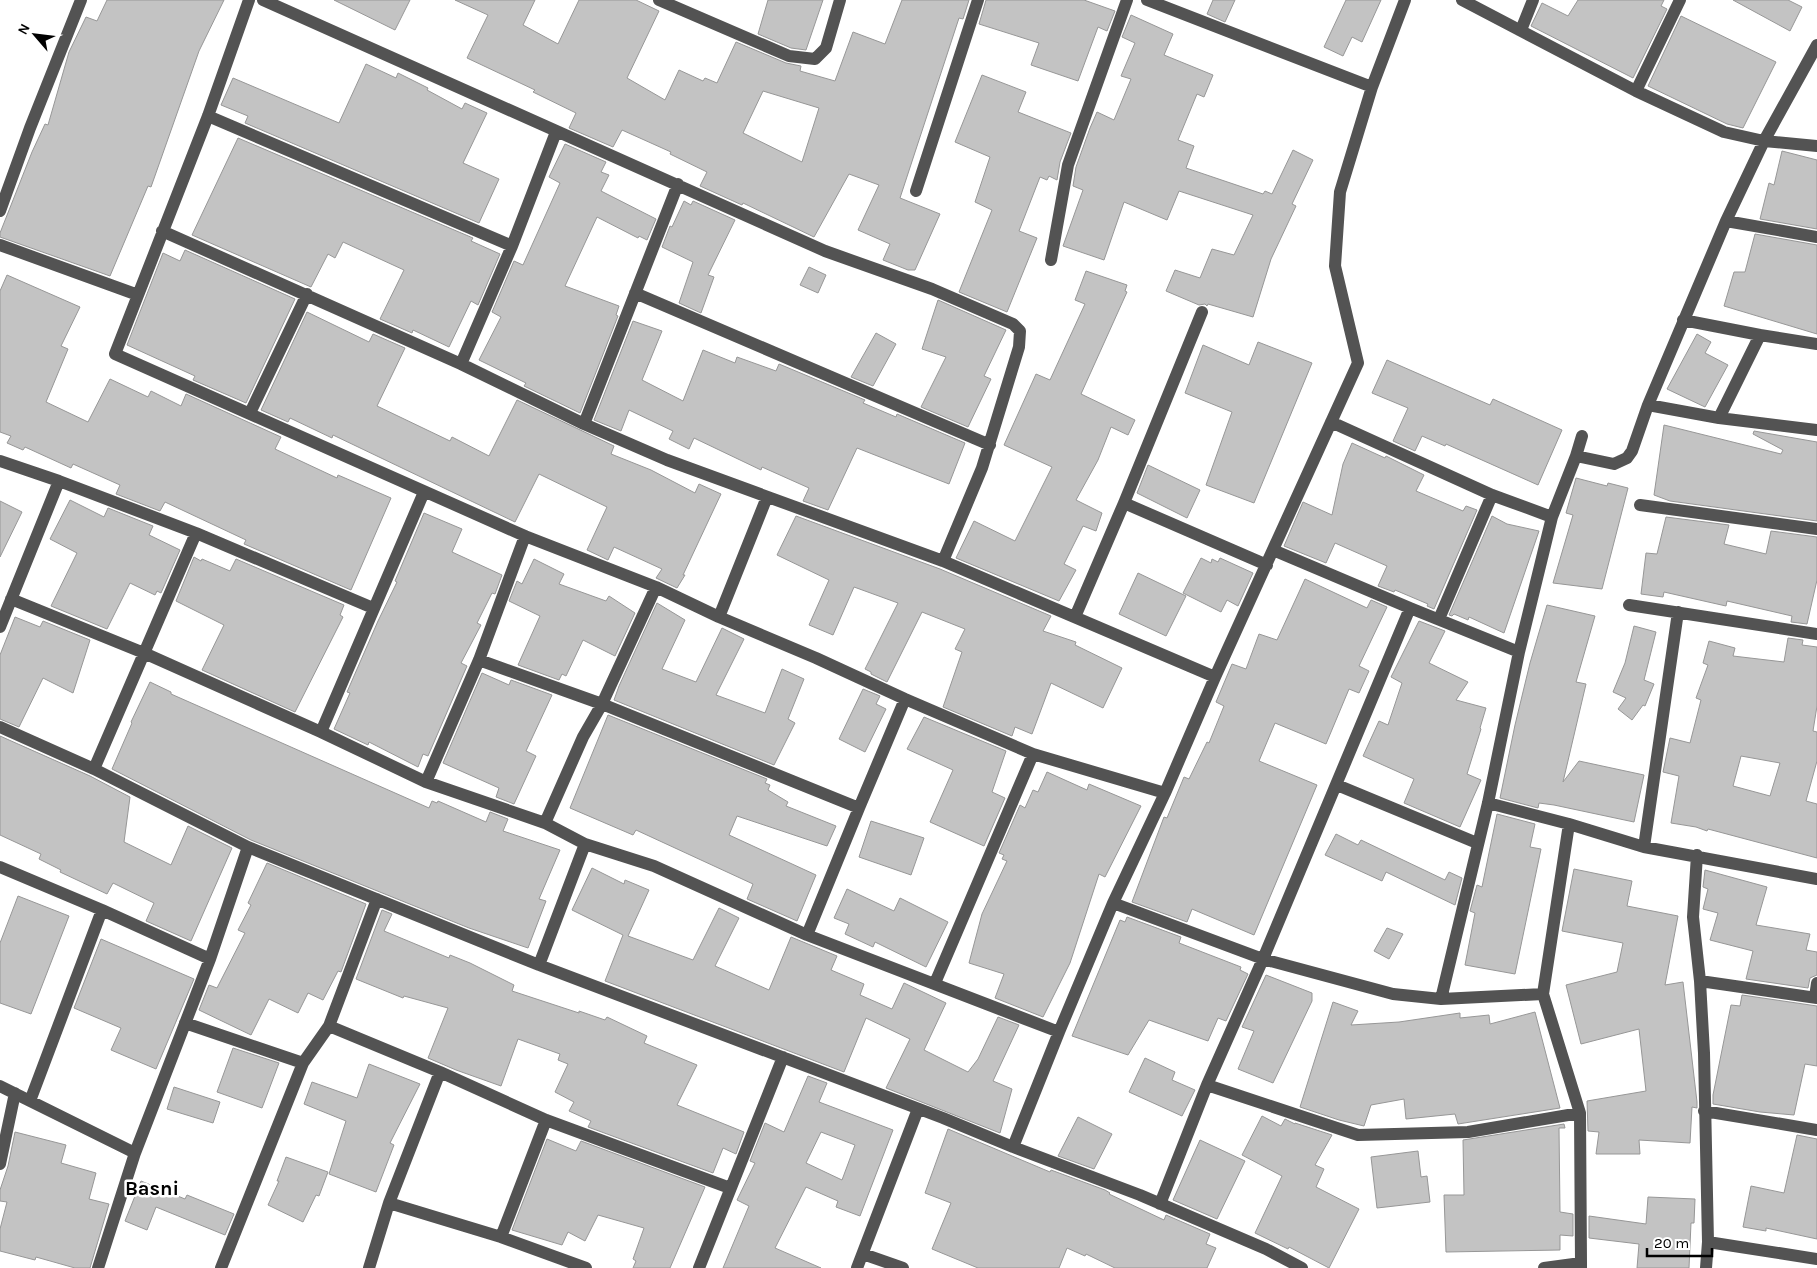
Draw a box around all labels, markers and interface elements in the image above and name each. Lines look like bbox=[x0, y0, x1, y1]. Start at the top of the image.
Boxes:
north arrow bbox=[10, 10, 60, 60]
text: N bbox=[14, 21, 34, 38]
district label: Basni bbox=[125, 1177, 179, 1200]
scale bar bbox=[1647, 1226, 1712, 1258]
text: 20 m bbox=[1654, 1234, 1689, 1252]

